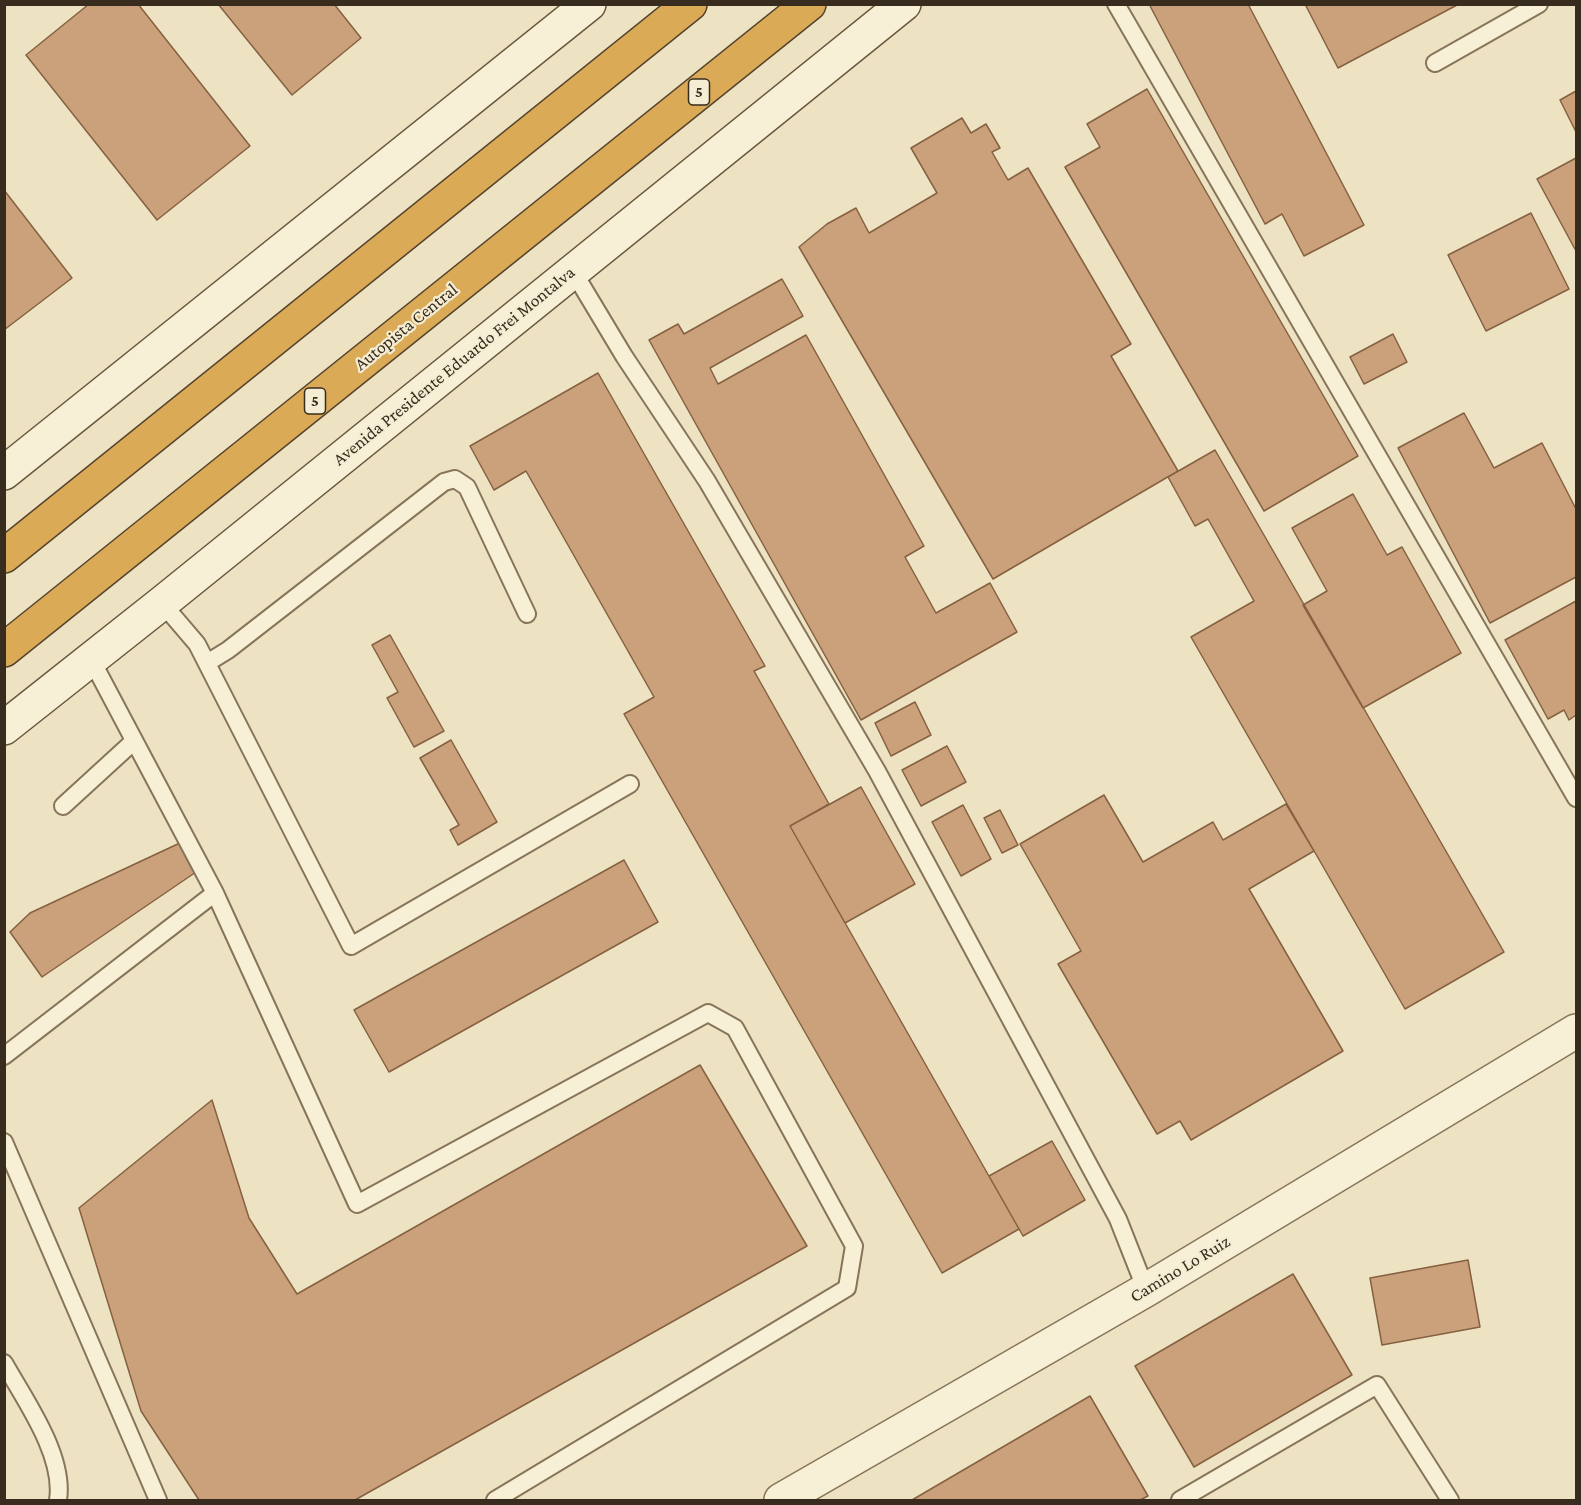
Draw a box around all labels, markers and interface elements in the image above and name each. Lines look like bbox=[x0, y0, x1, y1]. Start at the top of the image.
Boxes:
road number: 5 bbox=[688, 79, 710, 105]
street label: Avenida Presidente Eduardo Frei Montalva bbox=[329, 262, 579, 470]
street label: Autopista Central bbox=[350, 279, 462, 375]
road number: 5 bbox=[304, 388, 326, 414]
street label: Camino Lo Ruiz bbox=[1126, 1231, 1234, 1307]

